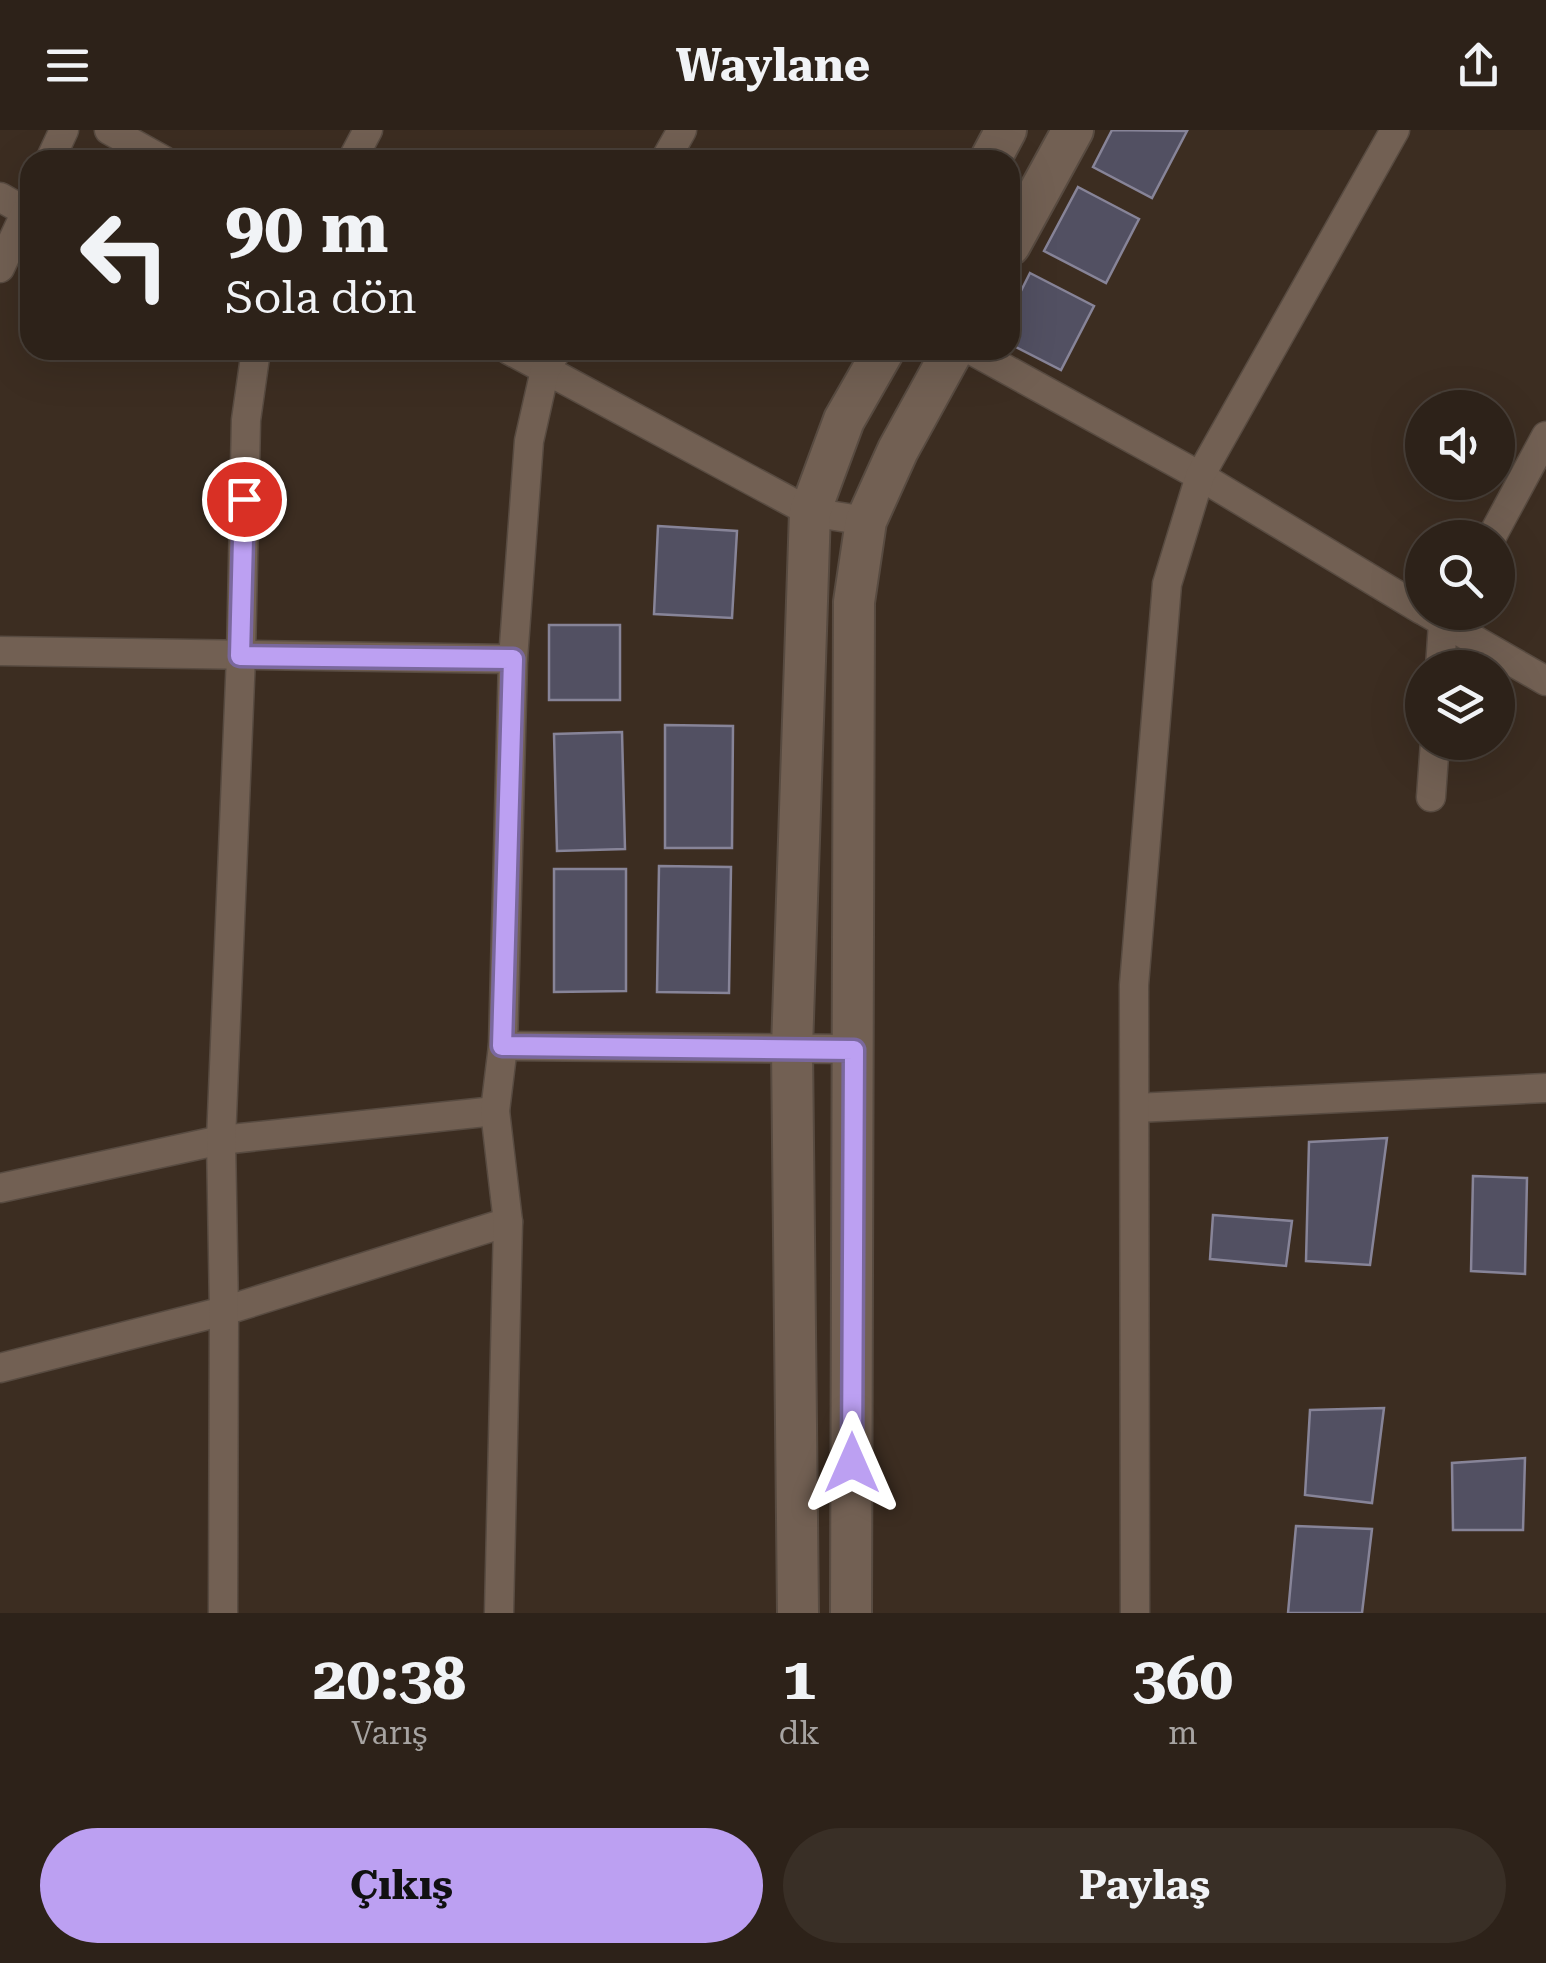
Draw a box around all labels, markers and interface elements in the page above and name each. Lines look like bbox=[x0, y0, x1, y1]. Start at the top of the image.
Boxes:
icon: menu bbox=[40, 38, 95, 93]
icon: share bbox=[1451, 38, 1506, 93]
text: Waylane bbox=[676, 39, 870, 92]
text: 90 m bbox=[225, 187, 389, 269]
icon: left bbox=[60, 190, 190, 320]
text: Sola dön bbox=[225, 271, 417, 324]
map controls bbox=[1405, 390, 1515, 760]
button: sound bbox=[1405, 390, 1515, 500]
pin bbox=[202, 457, 287, 542]
icon: arrive bbox=[217, 472, 272, 527]
button: search bbox=[1405, 520, 1515, 630]
button: layers bbox=[1405, 650, 1515, 760]
position arrow bbox=[800, 1411, 904, 1515]
text: 20:38 bbox=[313, 1643, 466, 1714]
text: 1 bbox=[782, 1643, 816, 1714]
text: 360 bbox=[1132, 1643, 1233, 1714]
text: Varış bbox=[351, 1714, 428, 1752]
text: dk bbox=[779, 1714, 820, 1752]
text: m bbox=[1168, 1714, 1197, 1752]
button: Çıkış bbox=[40, 1828, 763, 1943]
button: Paylaş bbox=[783, 1828, 1506, 1943]

